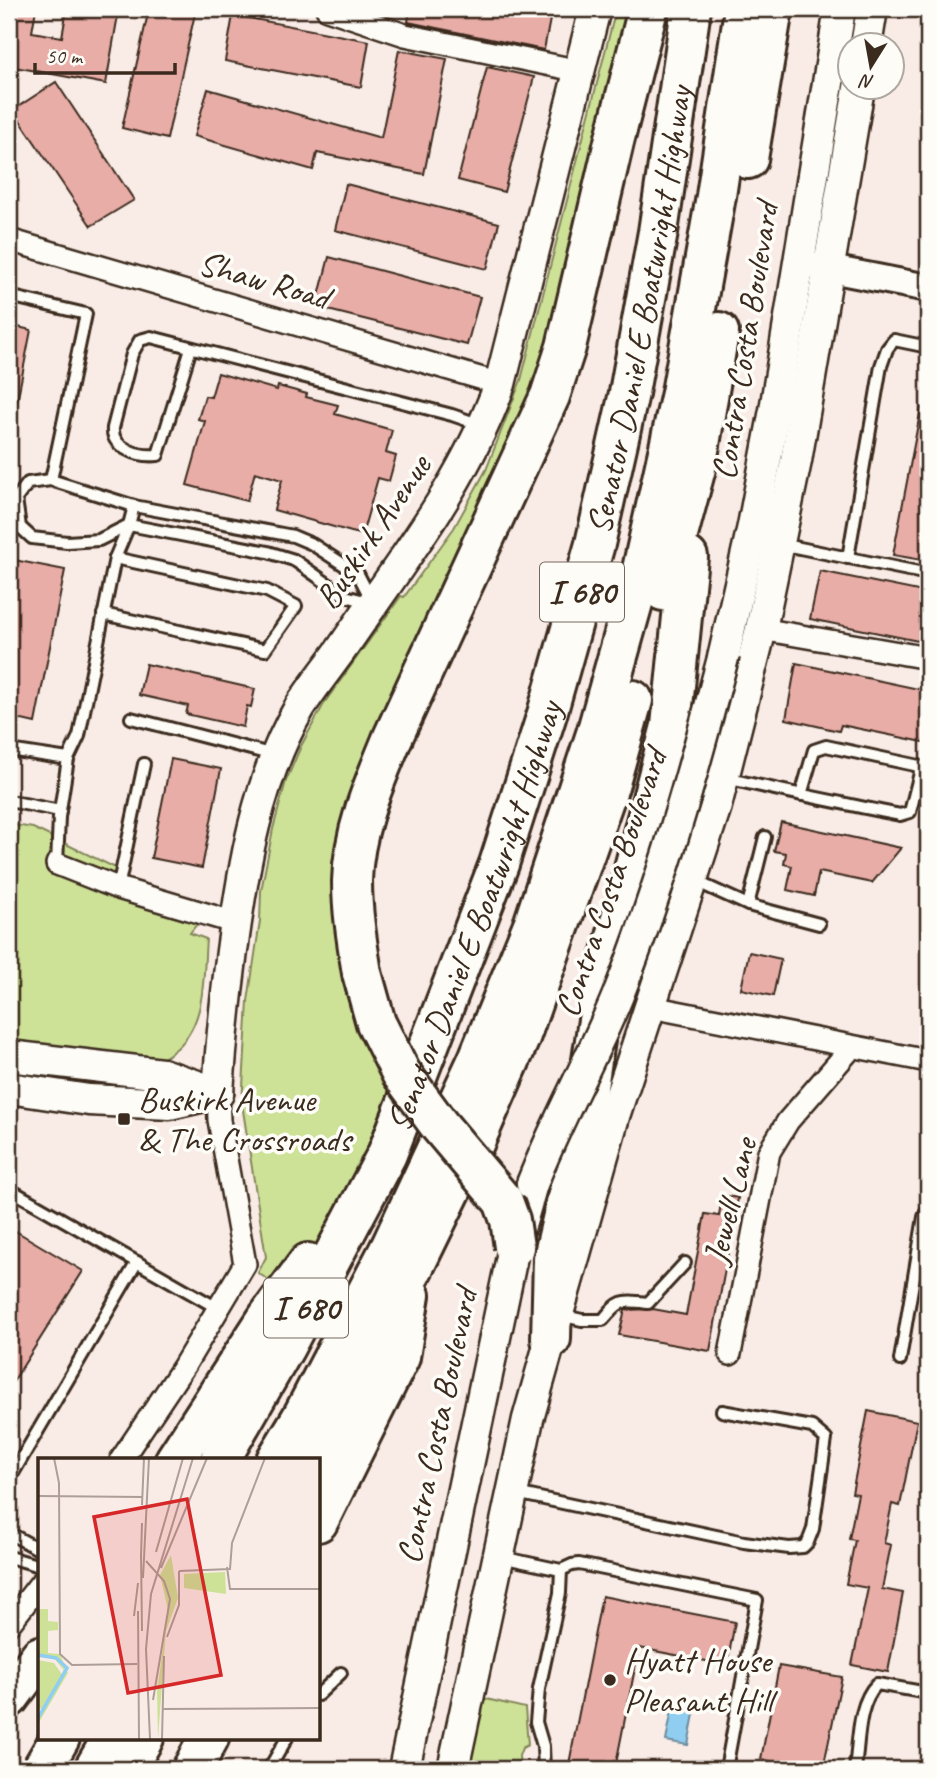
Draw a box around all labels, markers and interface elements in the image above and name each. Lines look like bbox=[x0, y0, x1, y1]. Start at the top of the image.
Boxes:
scale bar bbox=[35, 32, 175, 76]
north arrow bbox=[836, 32, 906, 102]
text: 50 m bbox=[46, 43, 84, 69]
text: N bbox=[857, 68, 876, 95]
street label: Senator Daniel E Boatwright Highway bbox=[576, 80, 702, 538]
street label: Contra Costa Boulevard bbox=[701, 194, 790, 483]
street label: Shaw Road bbox=[194, 240, 340, 322]
street label: Buskirk Avenue bbox=[305, 444, 443, 618]
road number: I 680 bbox=[540, 562, 624, 622]
street label: Senator Daniel E Boatwright Highway bbox=[375, 693, 573, 1138]
street label: Contra Costa Boulevard bbox=[544, 738, 680, 1023]
place label: Buskirk Avenue & The Crossroads bbox=[138, 1077, 354, 1162]
marker: Buskirk Avenue & The Crossroads bbox=[116, 1111, 132, 1127]
street label: Jewell Lane bbox=[692, 1131, 768, 1270]
road number: I 680 bbox=[264, 1278, 348, 1338]
street label: Contra Costa Boulevard bbox=[386, 1279, 489, 1568]
inset map bbox=[38, 1458, 320, 1740]
place label: Hyatt House Pleasant Hill bbox=[624, 1638, 779, 1723]
marker: Hyatt House Pleasant Hill bbox=[602, 1672, 618, 1688]

